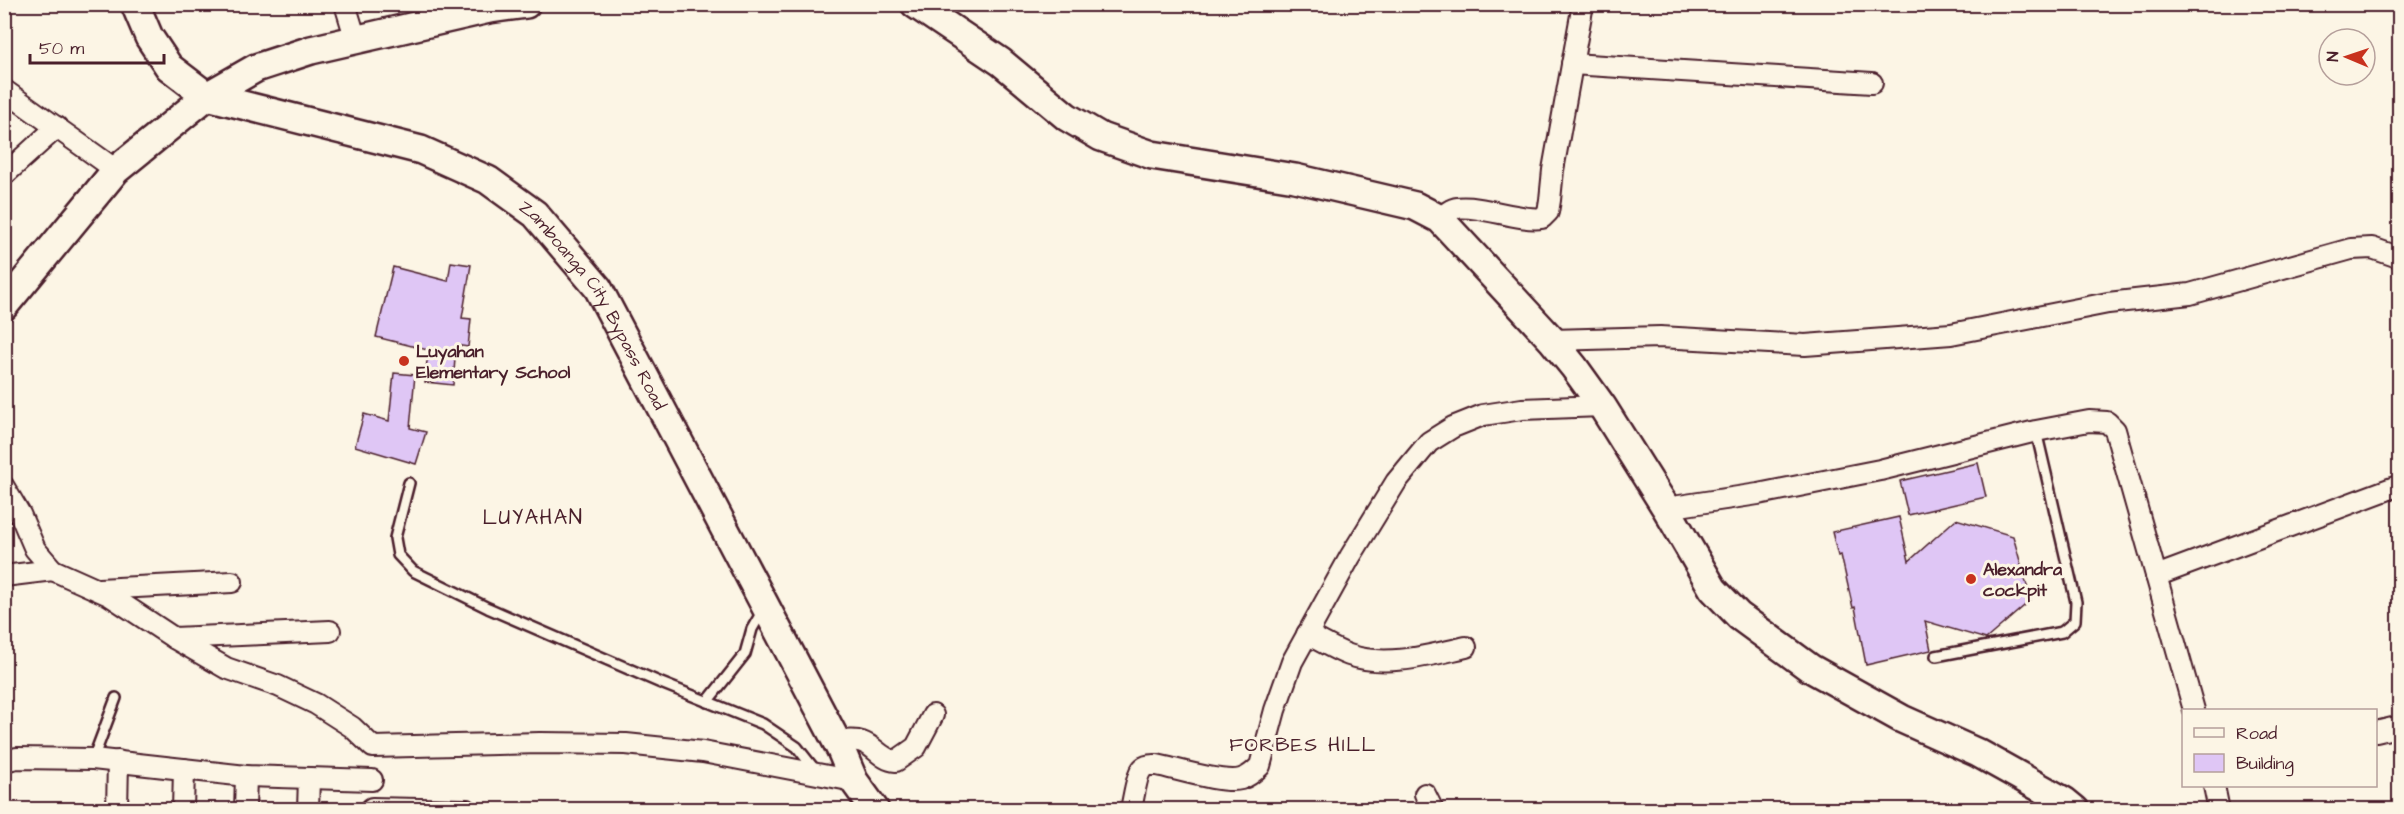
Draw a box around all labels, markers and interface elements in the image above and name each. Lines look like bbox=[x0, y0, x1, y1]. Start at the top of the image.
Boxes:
scale bar bbox=[30, 27, 164, 65]
north arrow bbox=[2317, 27, 2377, 87]
text: 50 m bbox=[39, 36, 84, 61]
text: N bbox=[2322, 51, 2344, 62]
street label: Zamboanga City Bypass Road bbox=[514, 194, 672, 414]
place label: Luyahan Elementary School bbox=[416, 339, 571, 386]
marker: Luyahan Elementary School bbox=[397, 354, 411, 368]
district label: LUYAHAN bbox=[483, 503, 583, 532]
place label: Alexandra cockpit bbox=[1983, 557, 2063, 603]
marker: Alexandra cockpit bbox=[1964, 572, 1978, 586]
legend bbox=[2182, 709, 2377, 787]
text: Road bbox=[2236, 721, 2277, 746]
district label: FORBES HILL bbox=[1229, 731, 1377, 759]
text: Building bbox=[2236, 751, 2294, 777]

